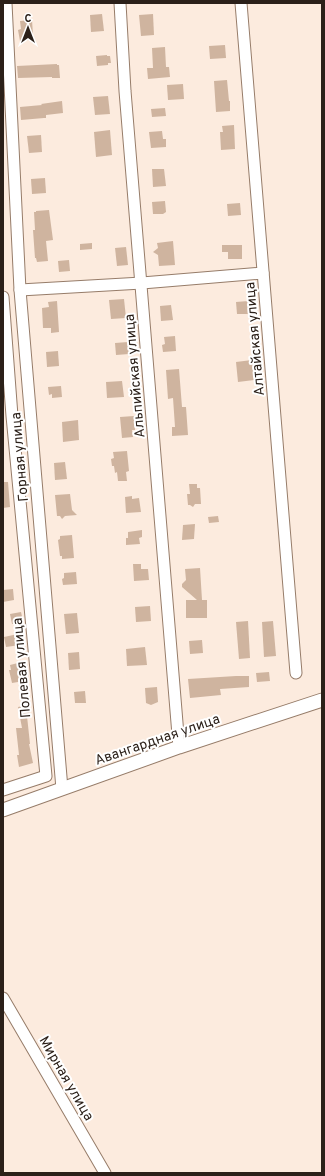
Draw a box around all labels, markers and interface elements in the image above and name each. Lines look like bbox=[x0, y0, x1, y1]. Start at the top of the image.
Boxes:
north arrow bbox=[8, 8, 48, 48]
text: С bbox=[24, 12, 32, 26]
street label: Алтайская улица bbox=[242, 281, 269, 397]
street label: Альпийская улица bbox=[122, 313, 149, 438]
street label: Горная улица bbox=[8, 411, 33, 502]
street label: Полевая улица bbox=[10, 617, 35, 719]
street label: Авангардная улица bbox=[93, 711, 222, 770]
street label: Мирная улица bbox=[35, 1033, 97, 1124]

